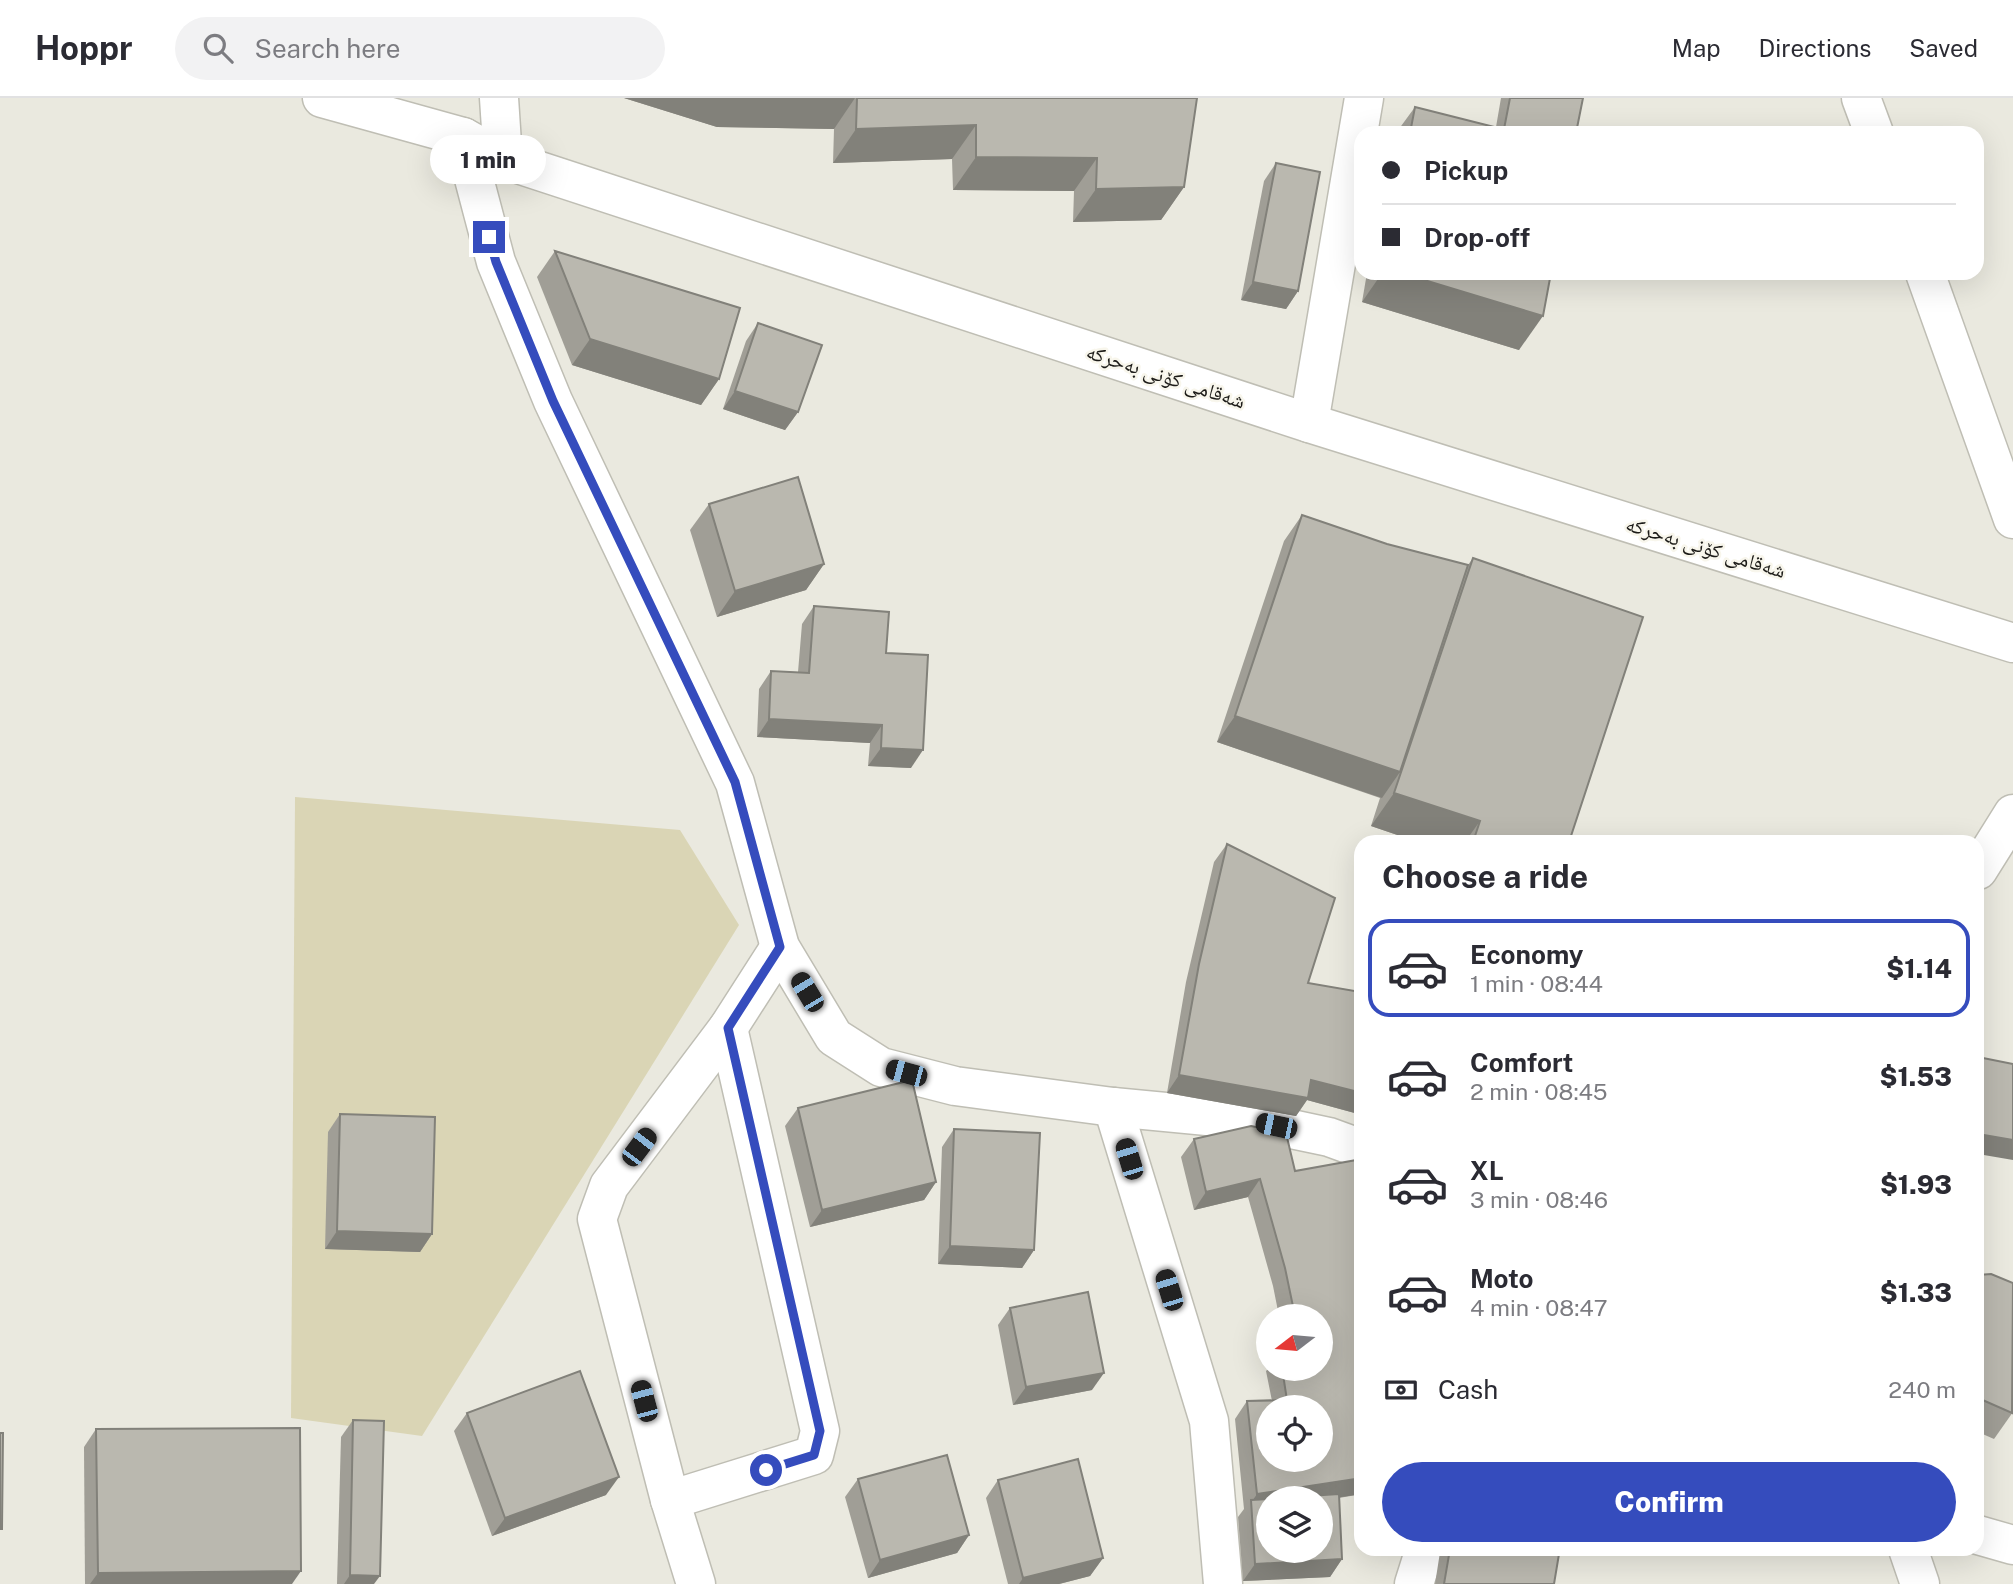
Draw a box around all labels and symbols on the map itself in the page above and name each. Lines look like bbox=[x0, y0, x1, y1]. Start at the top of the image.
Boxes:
callout: 1 min bbox=[431, 136, 547, 184]
route end bbox=[473, 221, 505, 253]
street label: شەقامی کۆنی بەحرکە bbox=[1083, 339, 1249, 414]
street label: شەقامی کۆنی بەحرکە bbox=[1623, 511, 1789, 584]
car bbox=[788, 969, 827, 1015]
car bbox=[883, 1057, 930, 1089]
car bbox=[1254, 1111, 1299, 1141]
car bbox=[618, 1124, 661, 1170]
car bbox=[1113, 1136, 1146, 1182]
car bbox=[1153, 1267, 1186, 1313]
north arrow bbox=[1256, 1304, 1334, 1381]
car bbox=[629, 1378, 660, 1424]
route start bbox=[750, 1454, 782, 1486]

